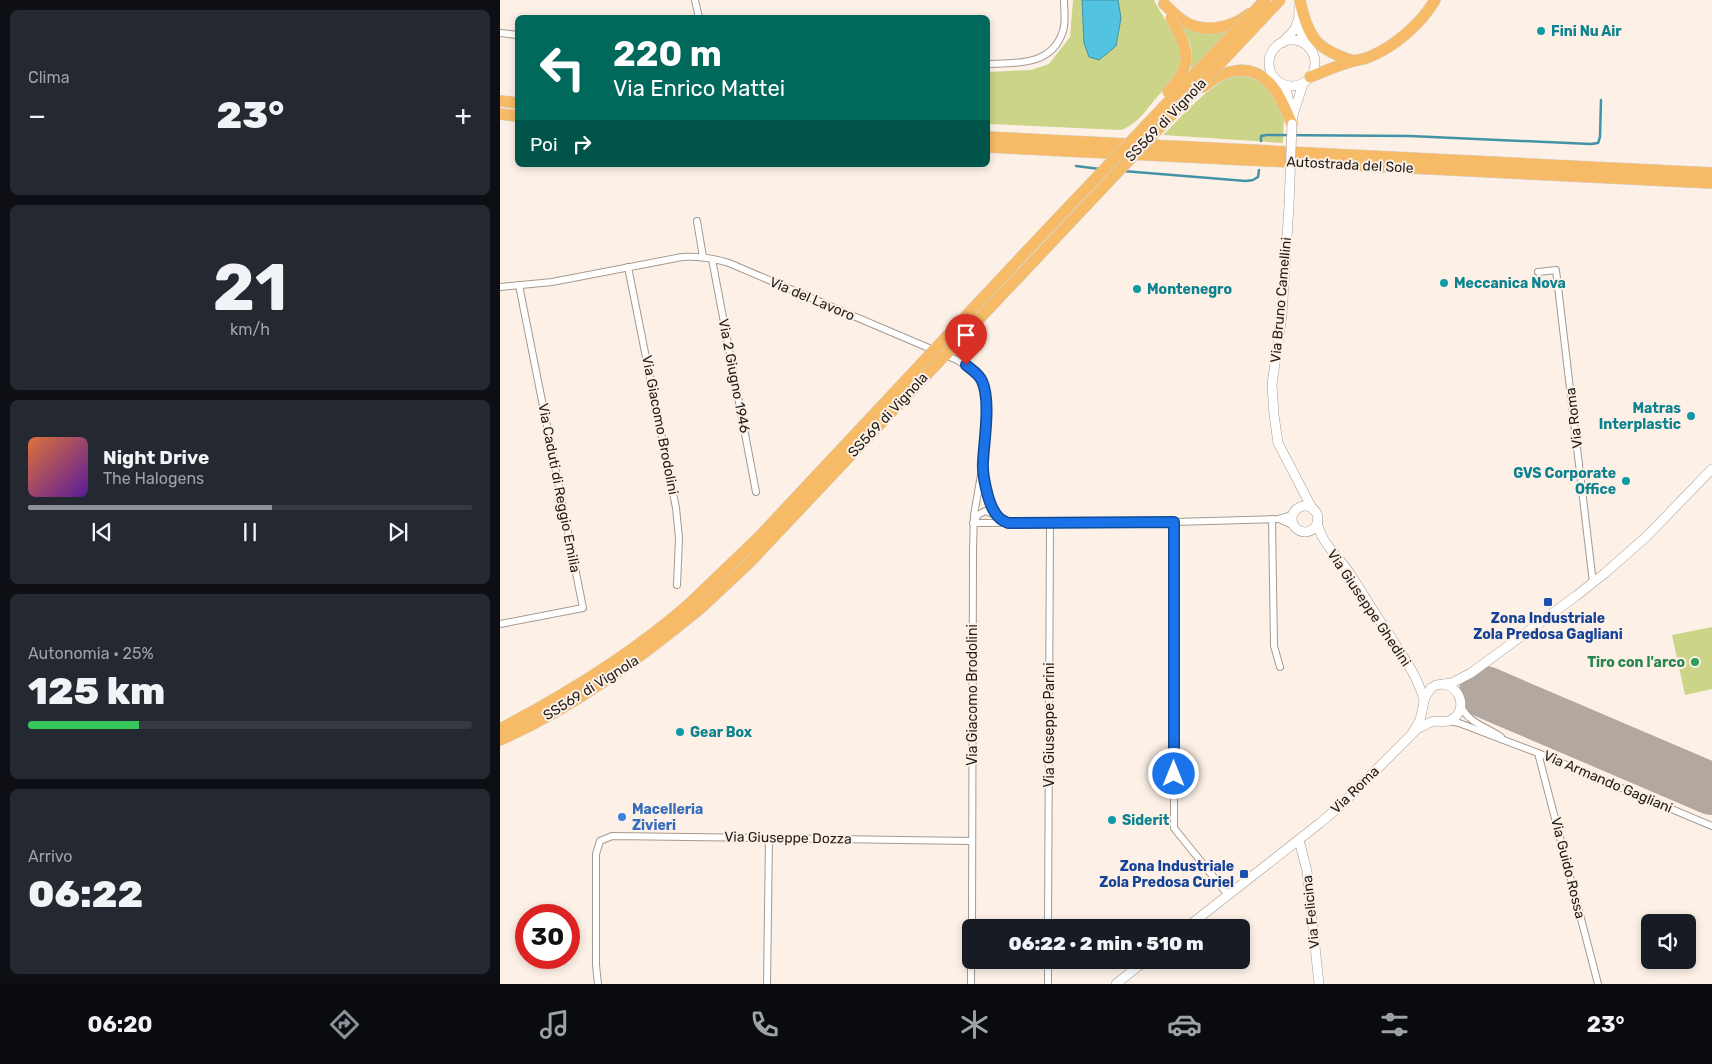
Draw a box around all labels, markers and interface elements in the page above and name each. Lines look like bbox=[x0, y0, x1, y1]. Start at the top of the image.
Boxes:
place label: Fini Nu Air bbox=[1551, 23, 1622, 40]
marker: Fini Nu Air bbox=[1535, 25, 1547, 37]
text: 220 m bbox=[613, 33, 722, 75]
icon: left bbox=[530, 35, 595, 100]
text: Clima bbox=[28, 68, 69, 87]
text: Via Enrico Mattei bbox=[613, 75, 785, 102]
street label: SS569 di Vignola bbox=[1122, 75, 1210, 165]
text: 23° bbox=[217, 92, 284, 138]
text: − bbox=[28, 99, 46, 132]
text: + bbox=[455, 99, 472, 132]
icon: right bbox=[568, 130, 596, 158]
text: Poi bbox=[530, 133, 558, 156]
street label: Autostrada del Sole bbox=[1286, 153, 1414, 177]
street label: Via Bruno Camellini bbox=[1267, 236, 1295, 364]
text: 21 bbox=[213, 249, 287, 326]
street label: Via del Lavoro bbox=[767, 273, 857, 325]
place label: Meccanica Nova bbox=[1454, 275, 1566, 292]
marker: Meccanica Nova bbox=[1438, 277, 1450, 289]
place label: Montenegro bbox=[1147, 281, 1232, 298]
marker: Montenegro bbox=[1131, 283, 1143, 295]
pin bbox=[945, 314, 987, 365]
street label: Via 2 Giugno 1946 bbox=[715, 317, 753, 435]
text: km/h bbox=[230, 320, 270, 339]
icon: arrive bbox=[952, 321, 980, 349]
street label: Via Giacomo Brodolini bbox=[638, 354, 682, 496]
street label: SS569 di Vignola bbox=[845, 369, 931, 461]
street label: Via Roma bbox=[1562, 387, 1586, 449]
place label: Matras Interplastic bbox=[1599, 400, 1681, 433]
street label: Via Caduti di Reggio Emilia bbox=[534, 402, 584, 574]
marker: Matras Interplastic bbox=[1685, 410, 1697, 422]
text: Night Drive bbox=[103, 446, 209, 469]
place label: GVS Corporate Office bbox=[1513, 465, 1616, 498]
text: The Halogens bbox=[103, 469, 204, 488]
marker: GVS Corporate Office bbox=[1620, 475, 1632, 487]
icon: previous bbox=[88, 518, 116, 546]
icon: pause bbox=[236, 518, 264, 546]
icon: next bbox=[384, 518, 412, 546]
street label: Via Giuseppe Ghedini bbox=[1324, 546, 1414, 670]
marker: Zona Industriale Zola Predosa Gagliani bbox=[1542, 596, 1554, 608]
place label: Zona Industriale Zola Predosa Gagliani bbox=[1473, 610, 1623, 643]
street label: Via Giacomo Brodolini bbox=[964, 624, 981, 766]
text: Autonomia · 25% bbox=[28, 644, 154, 663]
street label: SS569 di Vignola bbox=[540, 652, 642, 724]
place label: Tiro con l'arco bbox=[1587, 654, 1685, 671]
marker: Tiro con l'arco bbox=[1689, 656, 1701, 668]
street label: Via Giuseppe Parini bbox=[1041, 662, 1058, 788]
text: 125 km bbox=[28, 668, 165, 714]
place label: Gear Box bbox=[690, 724, 753, 741]
marker: Gear Box bbox=[674, 726, 686, 738]
position arrow bbox=[1147, 747, 1199, 799]
street label: Via Armando Gagliani bbox=[1541, 747, 1675, 817]
street label: Via Roma bbox=[1327, 763, 1383, 817]
place label: Macelleria Zivieri bbox=[632, 801, 703, 834]
marker: Macelleria Zivieri bbox=[616, 811, 628, 823]
place label: Siderit bbox=[1122, 812, 1170, 829]
marker: Siderit bbox=[1106, 814, 1118, 826]
street label: Via Guido Rossa bbox=[1547, 816, 1589, 920]
street label: Via Giuseppe Dozza bbox=[724, 828, 852, 848]
text: Arrivo bbox=[28, 847, 73, 866]
place label: Zona Industriale Zola Predosa Curiel bbox=[1099, 858, 1234, 891]
marker: Zona Industriale Zola Predosa Curiel bbox=[1238, 868, 1250, 880]
text: 06:22 bbox=[28, 871, 143, 917]
street label: Via Felicina bbox=[1299, 874, 1323, 950]
speed limit sign: 30 bbox=[515, 904, 580, 969]
map controls bbox=[1641, 914, 1696, 969]
button: sound bbox=[1641, 914, 1696, 969]
text: 06:22 · 2 min · 510 m bbox=[1008, 932, 1204, 955]
icon: directions bbox=[327, 1007, 362, 1042]
icon: music bbox=[537, 1007, 572, 1042]
icon: phone bbox=[747, 1007, 782, 1042]
icon: climate bbox=[957, 1007, 992, 1042]
icon: car bbox=[1167, 1007, 1202, 1042]
icon: filters bbox=[1377, 1007, 1412, 1042]
text: 06:20 bbox=[87, 1011, 152, 1038]
text: 23° bbox=[1587, 1011, 1624, 1038]

